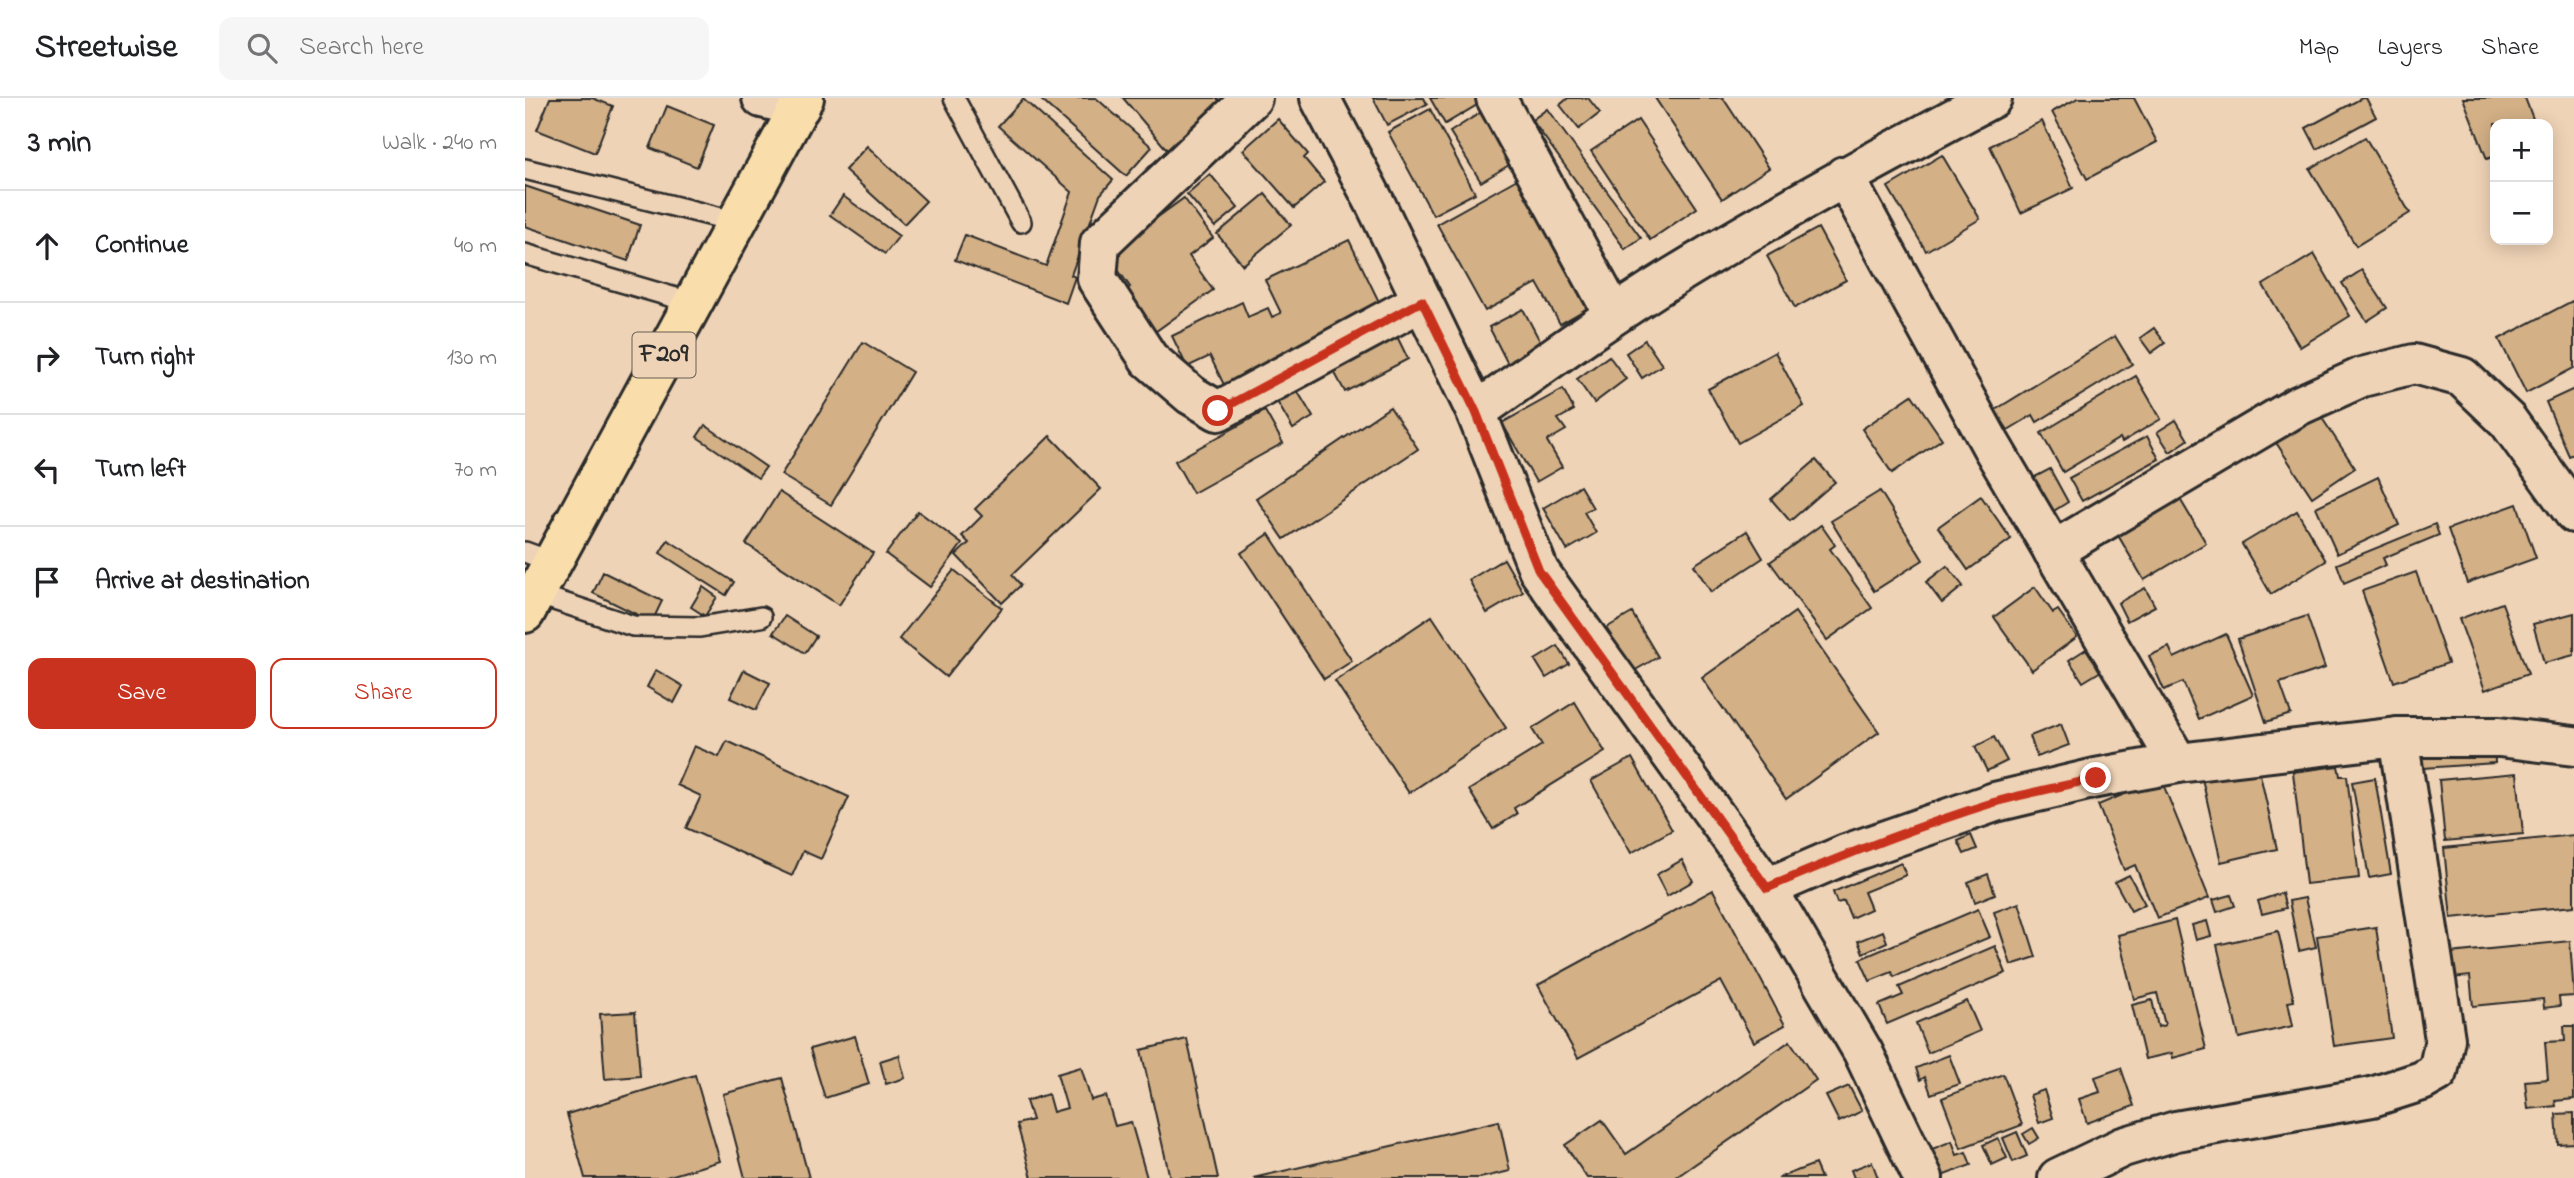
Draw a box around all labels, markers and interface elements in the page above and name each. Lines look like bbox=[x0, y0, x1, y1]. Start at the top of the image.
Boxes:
search box bbox=[219, 17, 709, 80]
text: Streetwise bbox=[35, 24, 177, 72]
icon: search bbox=[243, 29, 281, 67]
text: Search here bbox=[299, 29, 424, 67]
text: Map bbox=[2299, 31, 2339, 66]
text: Layers bbox=[2377, 31, 2443, 66]
text: Share bbox=[2481, 31, 2539, 66]
map controls bbox=[2490, 119, 2553, 245]
button: + bbox=[2490, 119, 2553, 182]
text: 3 min bbox=[28, 122, 91, 166]
text: Walk · 240 m bbox=[382, 127, 497, 160]
button: − bbox=[2490, 182, 2553, 245]
icon: ahead bbox=[28, 227, 66, 265]
text: Continue bbox=[95, 227, 188, 265]
text: 40 m bbox=[454, 230, 497, 263]
road number: F209 bbox=[633, 332, 695, 378]
icon: right bbox=[28, 339, 66, 377]
text: Turn right bbox=[95, 339, 195, 377]
text: 130 m bbox=[447, 342, 497, 375]
route start bbox=[1202, 395, 1233, 426]
icon: left bbox=[28, 451, 66, 489]
text: Turn left bbox=[95, 451, 186, 489]
text: 70 m bbox=[454, 454, 497, 487]
icon: arrive bbox=[28, 563, 66, 601]
text: Arrive at destination bbox=[95, 563, 310, 601]
button: Save bbox=[28, 658, 256, 729]
button: Share bbox=[270, 658, 497, 729]
route end bbox=[2080, 762, 2111, 793]

